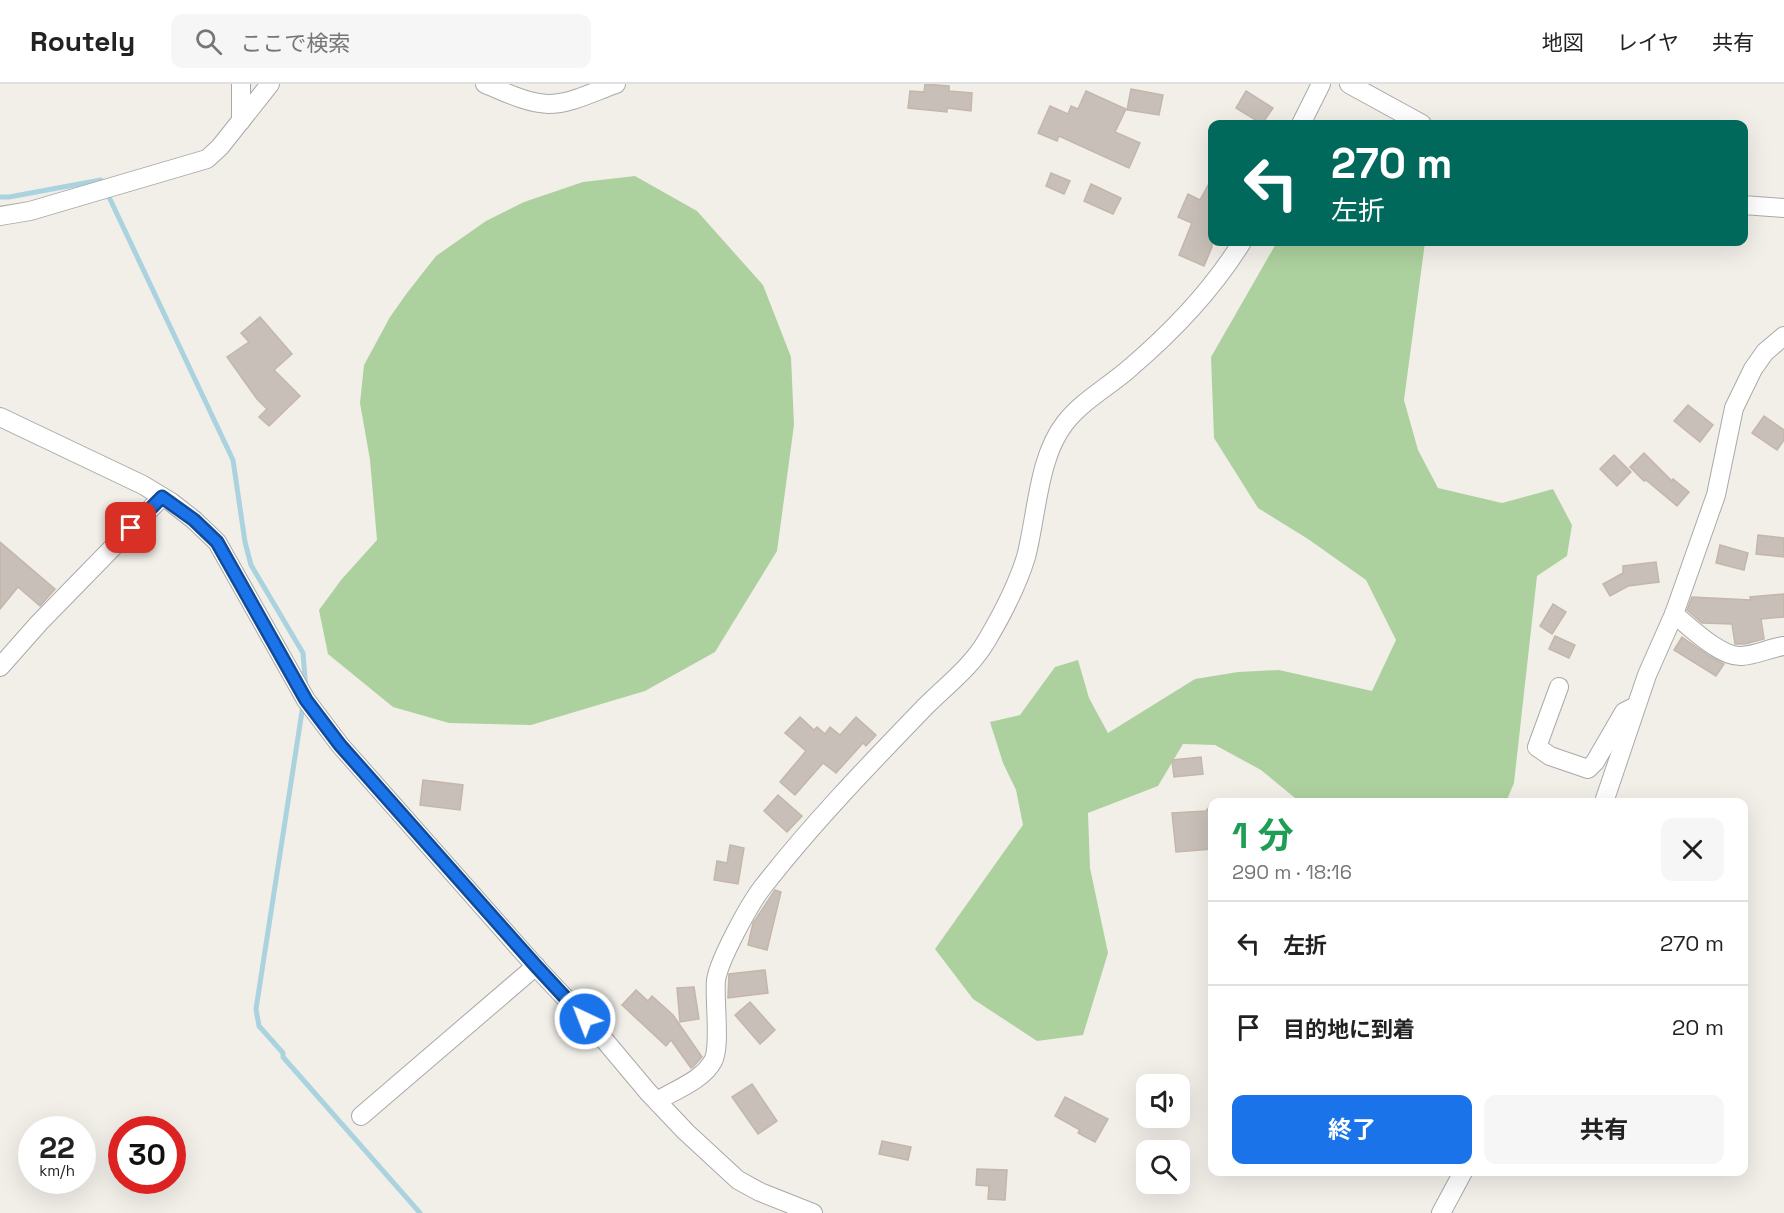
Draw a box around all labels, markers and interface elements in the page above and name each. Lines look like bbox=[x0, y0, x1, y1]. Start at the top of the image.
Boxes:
search box bbox=[171, 14, 591, 68]
text: Routely bbox=[30, 23, 135, 59]
icon: search bbox=[192, 25, 225, 58]
text: ここで検索 bbox=[240, 29, 350, 57]
text: 地図 bbox=[1542, 29, 1584, 56]
text: レイヤ bbox=[1617, 29, 1679, 56]
text: 共有 bbox=[1712, 29, 1754, 56]
text: 270 m bbox=[1331, 137, 1452, 190]
icon: left bbox=[1232, 144, 1310, 222]
text: 左折 bbox=[1331, 193, 1385, 228]
pin bbox=[105, 502, 156, 553]
icon: arrive bbox=[114, 511, 147, 544]
text: 1 分 bbox=[1232, 813, 1293, 859]
button: close bbox=[1661, 818, 1724, 881]
text: 290 m · 18:16 bbox=[1232, 859, 1352, 885]
icon: left bbox=[1232, 927, 1265, 960]
text: 270 m bbox=[1660, 929, 1724, 957]
text: 左折 bbox=[1283, 931, 1327, 959]
position arrow bbox=[553, 987, 617, 1051]
icon: arrive bbox=[1232, 1011, 1265, 1044]
text: 20 m bbox=[1672, 1013, 1724, 1041]
text: 目的地に到着 bbox=[1283, 1015, 1415, 1043]
map controls bbox=[1136, 1074, 1190, 1194]
button: sound bbox=[1136, 1074, 1190, 1128]
button: 終了 bbox=[1232, 1095, 1472, 1164]
button: 共有 bbox=[1484, 1095, 1724, 1164]
speed limit sign: 30 bbox=[108, 1116, 186, 1194]
text: 22 bbox=[39, 1128, 75, 1167]
button: search bbox=[1136, 1140, 1190, 1194]
text: km/h bbox=[39, 1161, 75, 1180]

